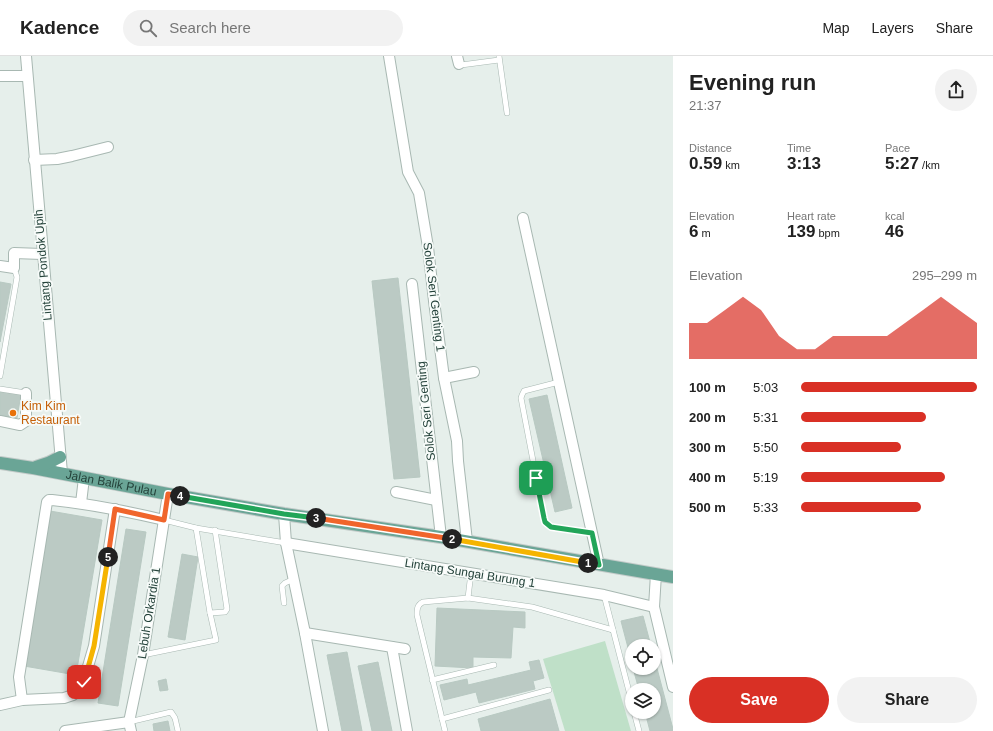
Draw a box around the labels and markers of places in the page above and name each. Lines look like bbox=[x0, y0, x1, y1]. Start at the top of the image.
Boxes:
place label: Kim Kim Restaurant bbox=[21, 399, 80, 427]
marker: Kim Kim Restaurant bbox=[8, 408, 18, 418]
pin bbox=[519, 461, 553, 495]
pin: 4 bbox=[170, 486, 190, 506]
pin: 3 bbox=[306, 508, 326, 528]
pin: 2 bbox=[442, 529, 462, 549]
pin: 5 bbox=[98, 547, 118, 567]
pin: 1 bbox=[578, 553, 598, 573]
pin bbox=[67, 665, 101, 699]

